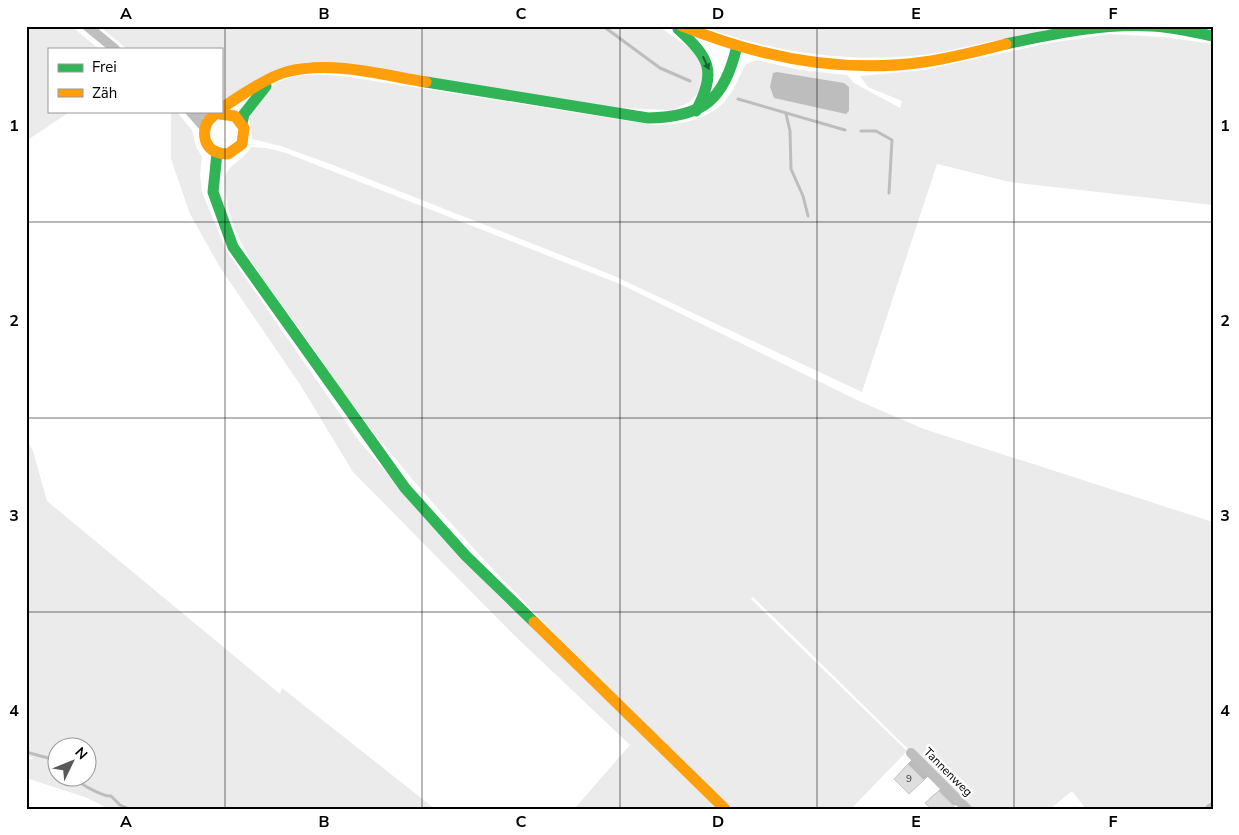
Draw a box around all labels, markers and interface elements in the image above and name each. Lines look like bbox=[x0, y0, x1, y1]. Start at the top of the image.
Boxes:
text: A bbox=[120, 3, 132, 25]
text: B bbox=[318, 3, 330, 25]
text: C bbox=[516, 3, 527, 25]
text: D bbox=[712, 3, 724, 25]
text: E bbox=[911, 3, 921, 25]
text: F bbox=[1109, 3, 1118, 25]
legend bbox=[48, 48, 222, 112]
one-way arrow bbox=[703, 56, 711, 70]
text: Frei bbox=[92, 57, 117, 77]
text: Zäh bbox=[92, 83, 117, 103]
text: 1 bbox=[9, 115, 19, 137]
text: 1 bbox=[1220, 115, 1230, 137]
text: 2 bbox=[9, 310, 19, 332]
text: 2 bbox=[1220, 310, 1230, 332]
text: 3 bbox=[9, 505, 19, 527]
text: 3 bbox=[1220, 505, 1230, 527]
text: 4 bbox=[9, 700, 19, 722]
text: 4 bbox=[1220, 700, 1230, 722]
north arrow bbox=[48, 738, 98, 788]
text: N bbox=[71, 743, 92, 764]
street label: Tannenweg bbox=[920, 744, 976, 800]
house number: 9 bbox=[906, 772, 912, 786]
text: A bbox=[120, 811, 132, 833]
text: B bbox=[318, 811, 330, 833]
text: C bbox=[516, 811, 527, 833]
text: D bbox=[712, 811, 724, 833]
text: E bbox=[911, 811, 921, 833]
text: F bbox=[1109, 811, 1118, 833]

